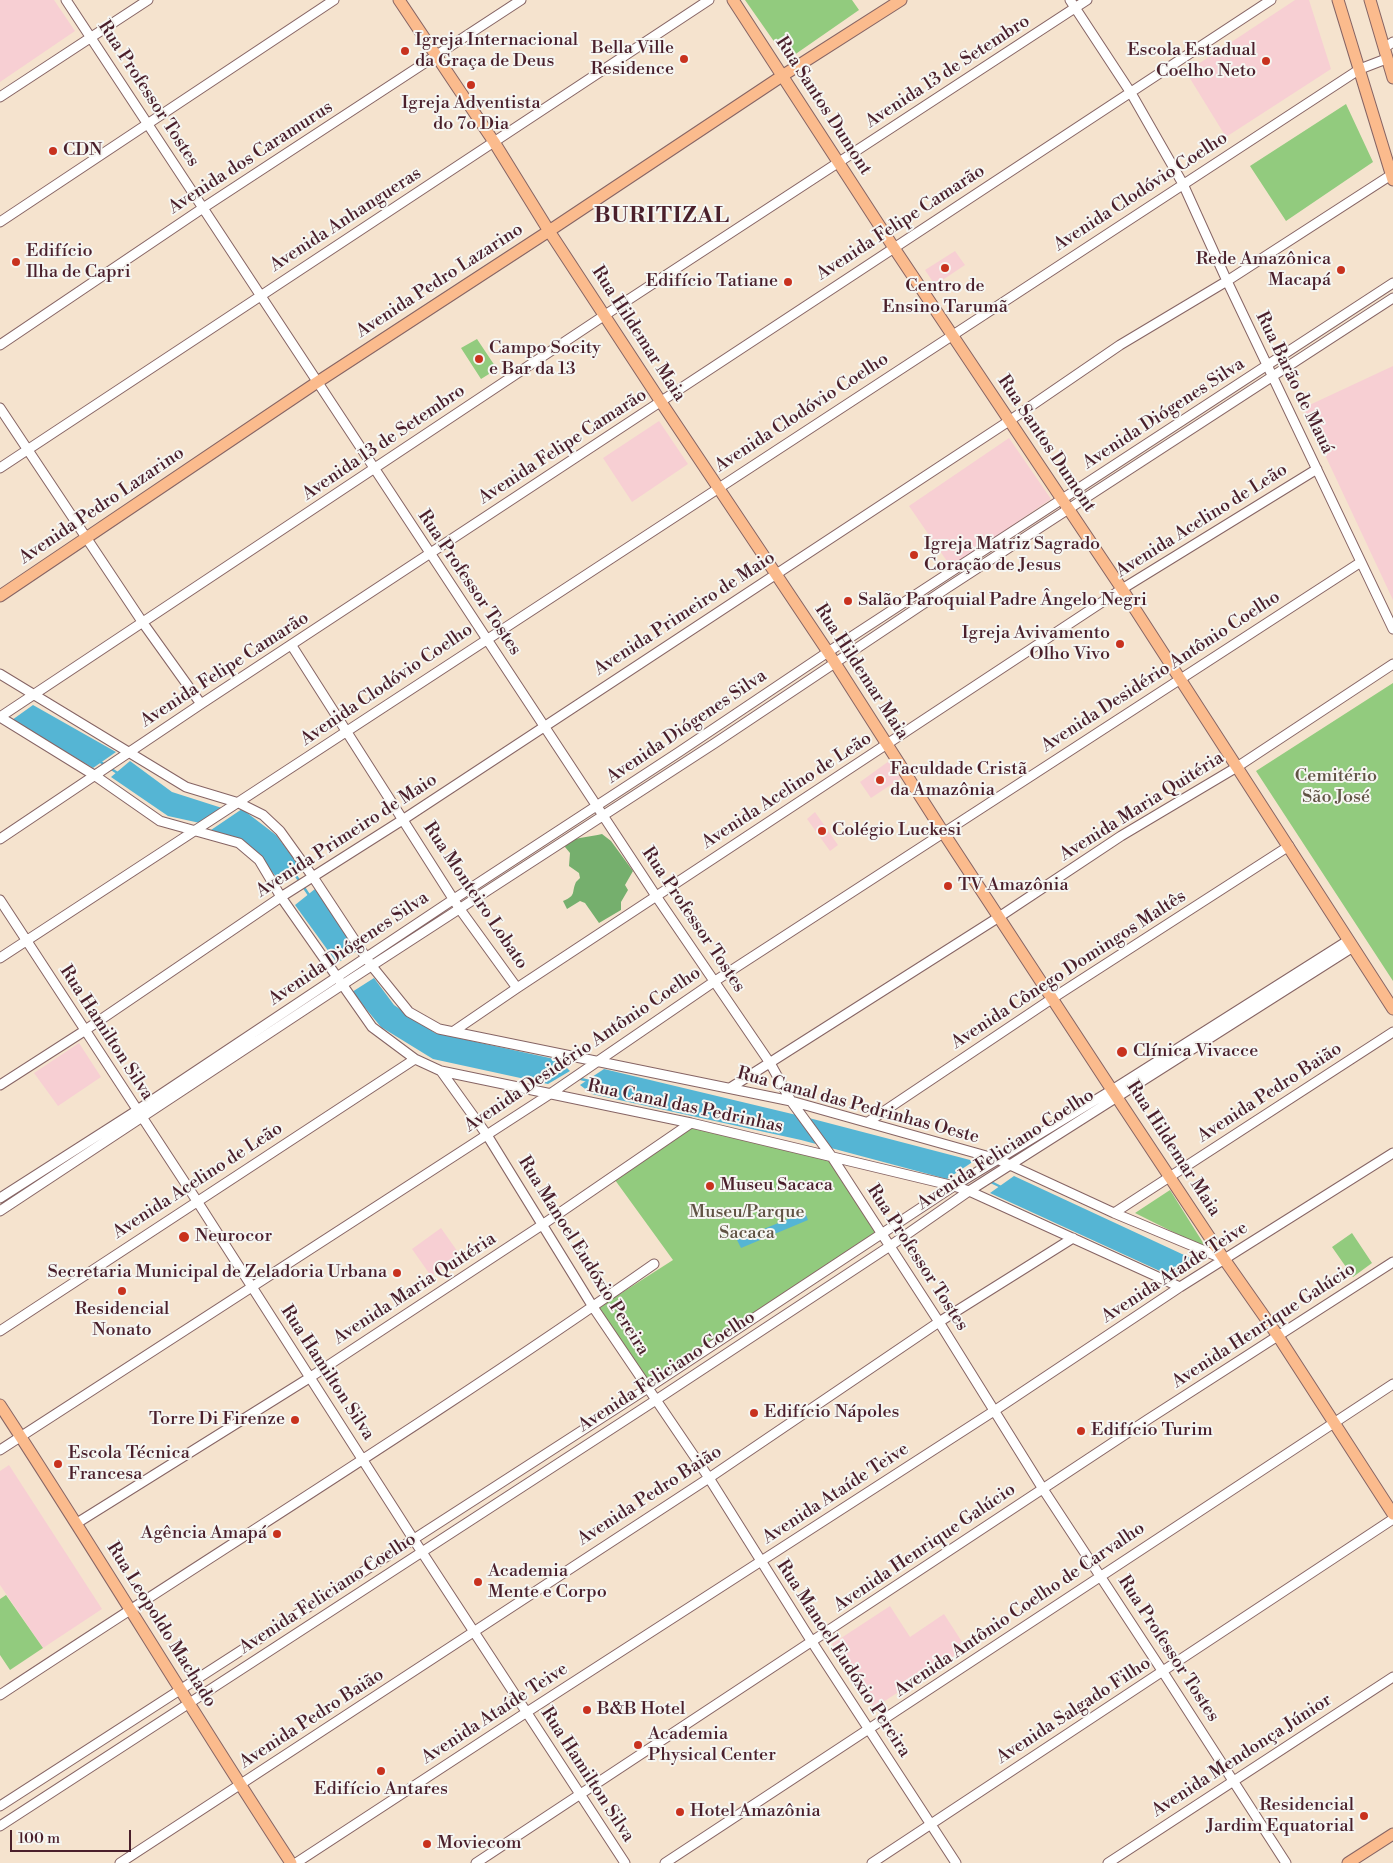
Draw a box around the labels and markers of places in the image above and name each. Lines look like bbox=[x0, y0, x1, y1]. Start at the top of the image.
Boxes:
place label: Igreja Internacional da Graça de Deus bbox=[415, 30, 578, 72]
place label: Bella Ville Residence bbox=[591, 38, 674, 80]
place label: Escola Estadual Coelho Neto bbox=[1127, 40, 1256, 82]
marker: Igreja Internacional da Graça de Deus bbox=[399, 45, 411, 57]
marker: Bella Ville Residence bbox=[678, 53, 690, 65]
marker: Escola Estadual Coelho Neto bbox=[1260, 55, 1272, 67]
marker: Igreja Adventista do 7o Dia bbox=[465, 79, 477, 91]
place label: Igreja Adventista do 7o Dia bbox=[401, 93, 541, 136]
place label: CDN bbox=[63, 140, 102, 162]
marker: CDN bbox=[47, 145, 59, 157]
place label: Edifício Ilha de Capri bbox=[26, 241, 131, 284]
place label: Rede Amazônica Macapá bbox=[1196, 249, 1331, 292]
marker: Edifício Ilha de Capri bbox=[10, 256, 22, 268]
marker: Centro de Ensino Tarumã bbox=[939, 262, 951, 274]
marker: Rede Amazônica Macapá bbox=[1335, 264, 1347, 276]
place label: Edifício Tatiane bbox=[646, 271, 778, 293]
marker: Edifício Tatiane bbox=[782, 276, 794, 288]
place label: Centro de Ensino Tarumã bbox=[882, 276, 1008, 318]
place label: Campo Socity e Bar da 13 bbox=[489, 338, 601, 380]
marker: Campo Socity e Bar da 13 bbox=[473, 353, 485, 365]
place label: Igreja Matriz Sagrado Coração de Jesus bbox=[924, 534, 1100, 576]
marker: Igreja Matriz Sagrado Coração de Jesus bbox=[908, 549, 920, 561]
place label: Salão Paroquial Padre Ângelo Negri bbox=[858, 590, 1147, 612]
marker: Salão Paroquial Padre Ângelo Negri bbox=[842, 595, 854, 607]
place label: Igreja Avivamento Olho Vivo bbox=[962, 623, 1110, 666]
marker: Igreja Avivamento Olho Vivo bbox=[1114, 638, 1126, 650]
place label: Faculdade Cristã da Amazônia bbox=[890, 759, 1027, 802]
marker: Faculdade Cristã da Amazônia bbox=[874, 774, 886, 786]
place label: Colégio Luckesi bbox=[832, 820, 961, 842]
marker: Colégio Luckesi bbox=[816, 825, 828, 837]
place label: TV Amazônia bbox=[958, 875, 1069, 897]
marker: TV Amazônia bbox=[942, 880, 954, 892]
place label: Clínica Vivacce bbox=[1133, 1041, 1258, 1063]
marker: Clínica Vivacce bbox=[1115, 1045, 1129, 1059]
place label: Museu Sacaca bbox=[720, 1175, 833, 1197]
marker: Museu Sacaca bbox=[704, 1180, 716, 1192]
place label: Neurocor bbox=[195, 1226, 272, 1248]
marker: Neurocor bbox=[177, 1230, 191, 1244]
place label: Secretaria Municipal de Zeladoria Urbana bbox=[47, 1262, 387, 1284]
marker: Secretaria Municipal de Zeladoria Urbana bbox=[391, 1267, 403, 1279]
marker: Residencial Nonato bbox=[116, 1285, 128, 1297]
place label: Residencial Nonato bbox=[75, 1299, 169, 1342]
place label: Edifício Nápoles bbox=[764, 1402, 899, 1424]
marker: Edifício Nápoles bbox=[748, 1407, 760, 1419]
place label: Torre Di Firenze bbox=[149, 1409, 285, 1431]
marker: Torre Di Firenze bbox=[289, 1414, 301, 1426]
place label: Edifício Turim bbox=[1091, 1420, 1213, 1442]
marker: Edifício Turim bbox=[1075, 1425, 1087, 1437]
place label: Escola Técnica Francesa bbox=[68, 1443, 190, 1486]
marker: Escola Técnica Francesa bbox=[52, 1458, 64, 1470]
place label: Agência Amapá bbox=[141, 1523, 267, 1545]
marker: Agência Amapá bbox=[271, 1528, 283, 1540]
place label: Academia Mente e Corpo bbox=[488, 1561, 607, 1604]
marker: Academia Mente e Corpo bbox=[472, 1576, 484, 1588]
place label: B&B Hotel bbox=[597, 1699, 685, 1721]
marker: B&B Hotel bbox=[581, 1704, 593, 1716]
place label: Academia Physical Center bbox=[648, 1724, 776, 1766]
marker: Academia Physical Center bbox=[632, 1739, 644, 1751]
marker: Edifício Antares bbox=[375, 1765, 387, 1777]
place label: Edifício Antares bbox=[314, 1779, 448, 1801]
place label: Residencial Jardim Equatorial bbox=[1206, 1795, 1354, 1838]
place label: Hotel Amazônia bbox=[690, 1801, 820, 1823]
marker: Hotel Amazônia bbox=[674, 1806, 686, 1818]
marker: Residencial Jardim Equatorial bbox=[1358, 1810, 1370, 1822]
place label: Moviecom bbox=[437, 1833, 522, 1855]
marker: Moviecom bbox=[421, 1838, 433, 1850]

